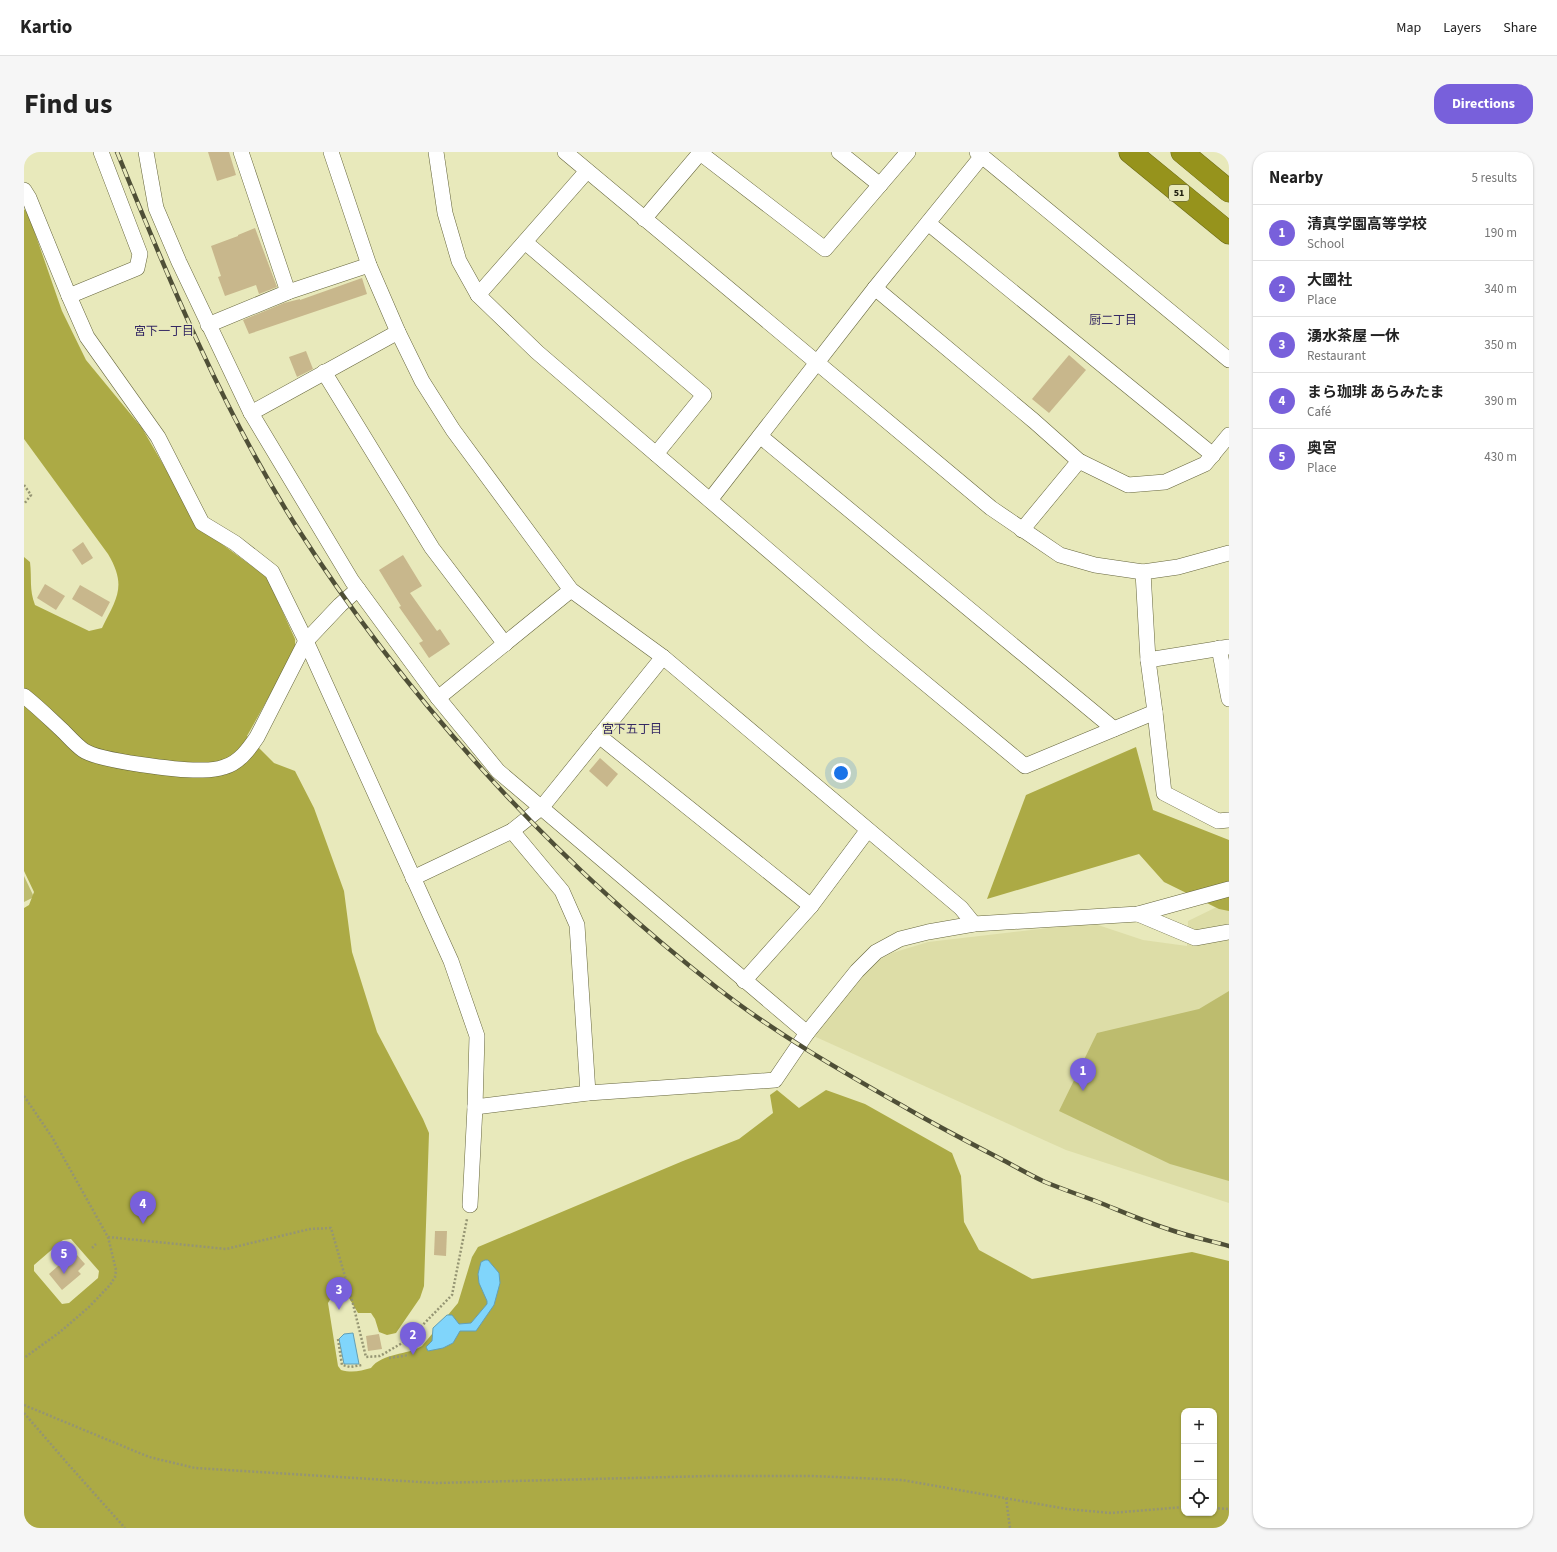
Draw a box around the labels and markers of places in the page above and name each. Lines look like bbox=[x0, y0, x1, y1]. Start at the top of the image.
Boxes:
pin: 1 bbox=[1070, 1058, 1096, 1091]
pin: 4 bbox=[130, 1191, 156, 1224]
pin: 5 bbox=[51, 1241, 77, 1274]
pin: 3 bbox=[326, 1277, 352, 1310]
pin: 2 bbox=[400, 1322, 426, 1355]

